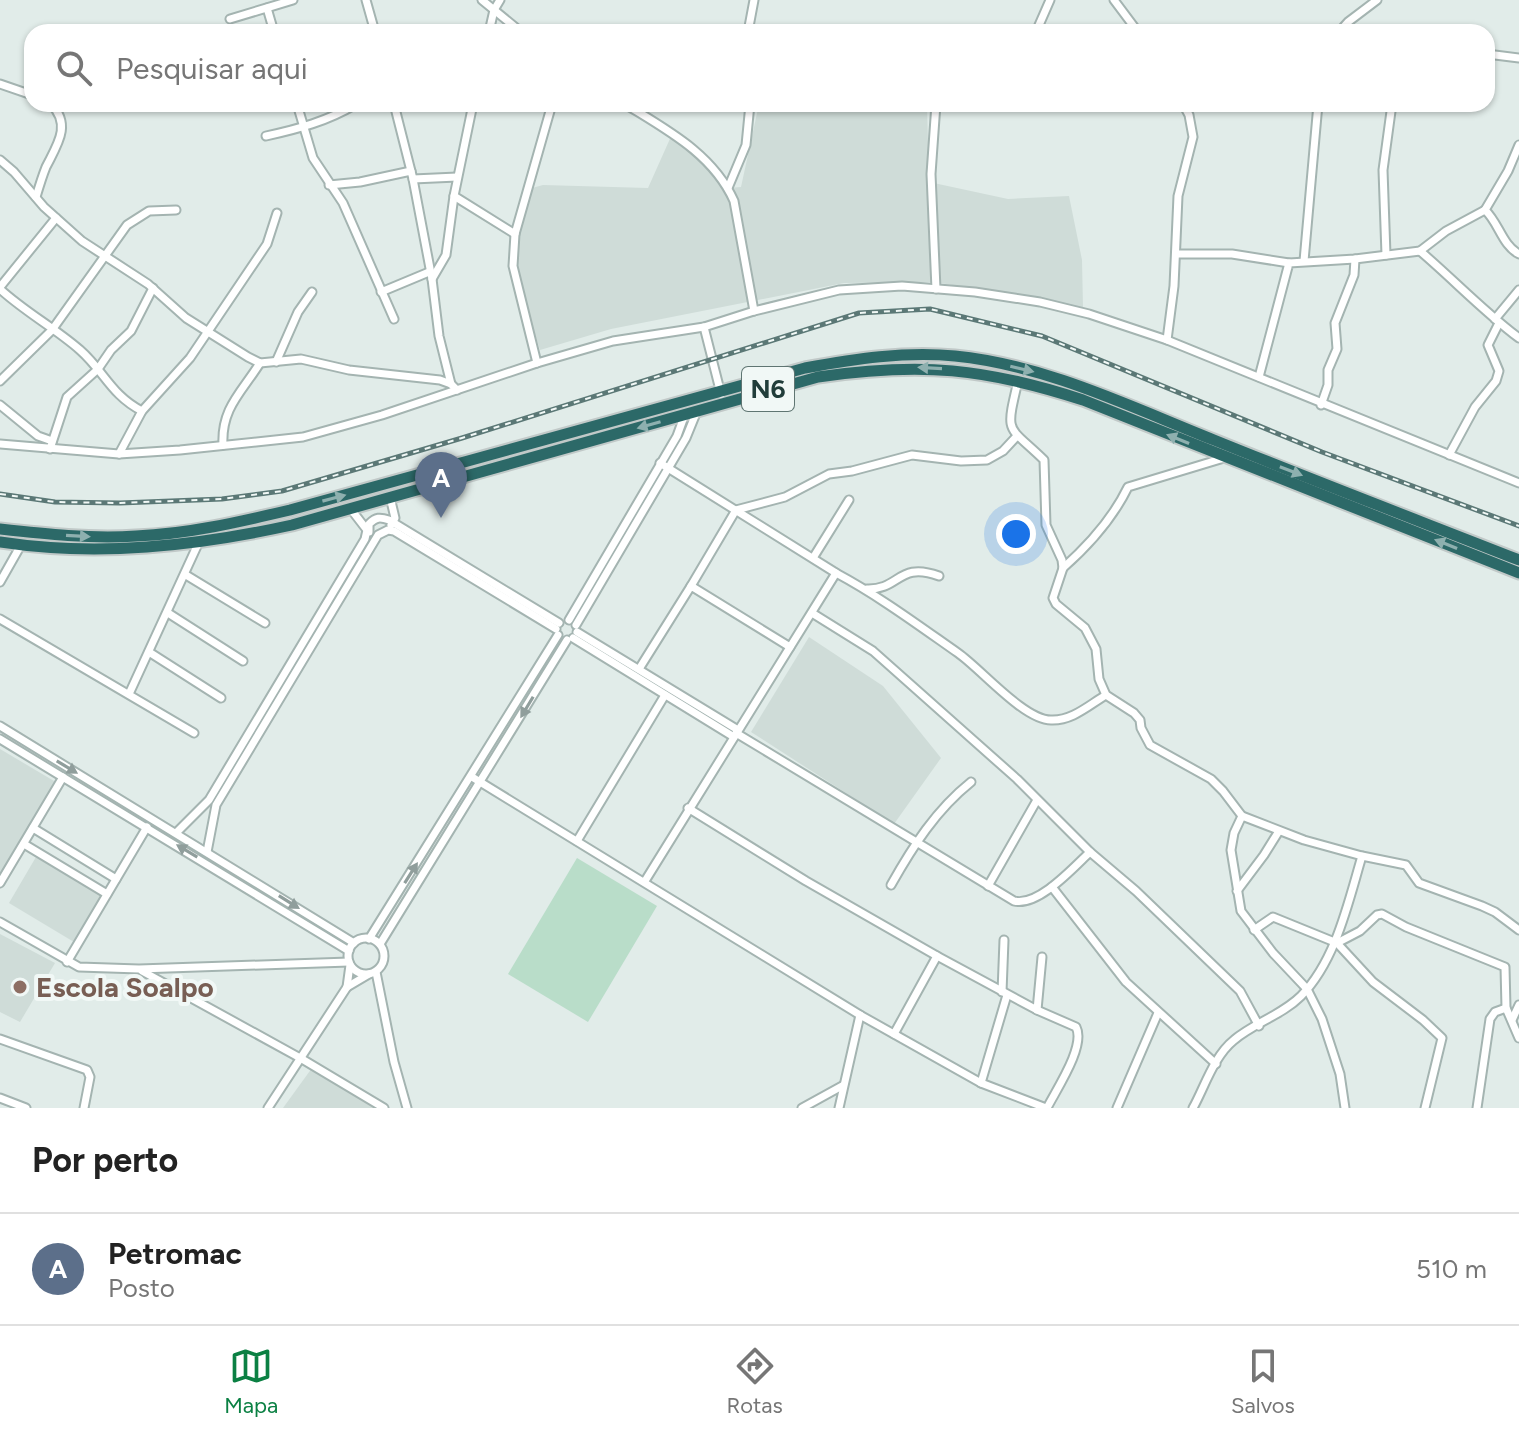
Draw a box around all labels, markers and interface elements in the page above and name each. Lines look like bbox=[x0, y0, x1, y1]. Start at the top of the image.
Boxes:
search box bbox=[24, 24, 1495, 112]
icon: search bbox=[52, 46, 96, 90]
text: Pesquisar aqui bbox=[116, 50, 308, 87]
one-way arrow bbox=[917, 361, 942, 374]
one-way arrow bbox=[1009, 364, 1034, 376]
road number: N6 bbox=[742, 367, 794, 411]
one-way arrow bbox=[637, 419, 661, 432]
one-way arrow bbox=[1166, 433, 1190, 446]
pin: A bbox=[415, 452, 467, 518]
one-way arrow bbox=[1279, 465, 1303, 478]
one-way arrow bbox=[321, 492, 346, 504]
your location bbox=[996, 514, 1036, 554]
one-way arrow bbox=[66, 530, 91, 543]
one-way arrow bbox=[1434, 537, 1458, 550]
one-way arrow bbox=[520, 696, 534, 718]
one-way arrow bbox=[56, 759, 78, 773]
one-way arrow bbox=[176, 844, 197, 859]
one-way arrow bbox=[403, 861, 418, 884]
one-way arrow bbox=[278, 895, 299, 910]
place label: Escola Soalpo bbox=[36, 970, 214, 1004]
marker: Escola Soalpo bbox=[11, 978, 29, 996]
text: Por perto bbox=[32, 1140, 178, 1181]
text: Petromac bbox=[108, 1235, 242, 1272]
text: A bbox=[49, 1253, 67, 1285]
text: 510 m bbox=[1416, 1253, 1487, 1285]
text: Posto bbox=[108, 1272, 175, 1304]
tab: Mapa bbox=[224, 1344, 278, 1419]
tab: Rotas bbox=[727, 1344, 783, 1419]
tab: Salvos bbox=[1231, 1344, 1295, 1419]

